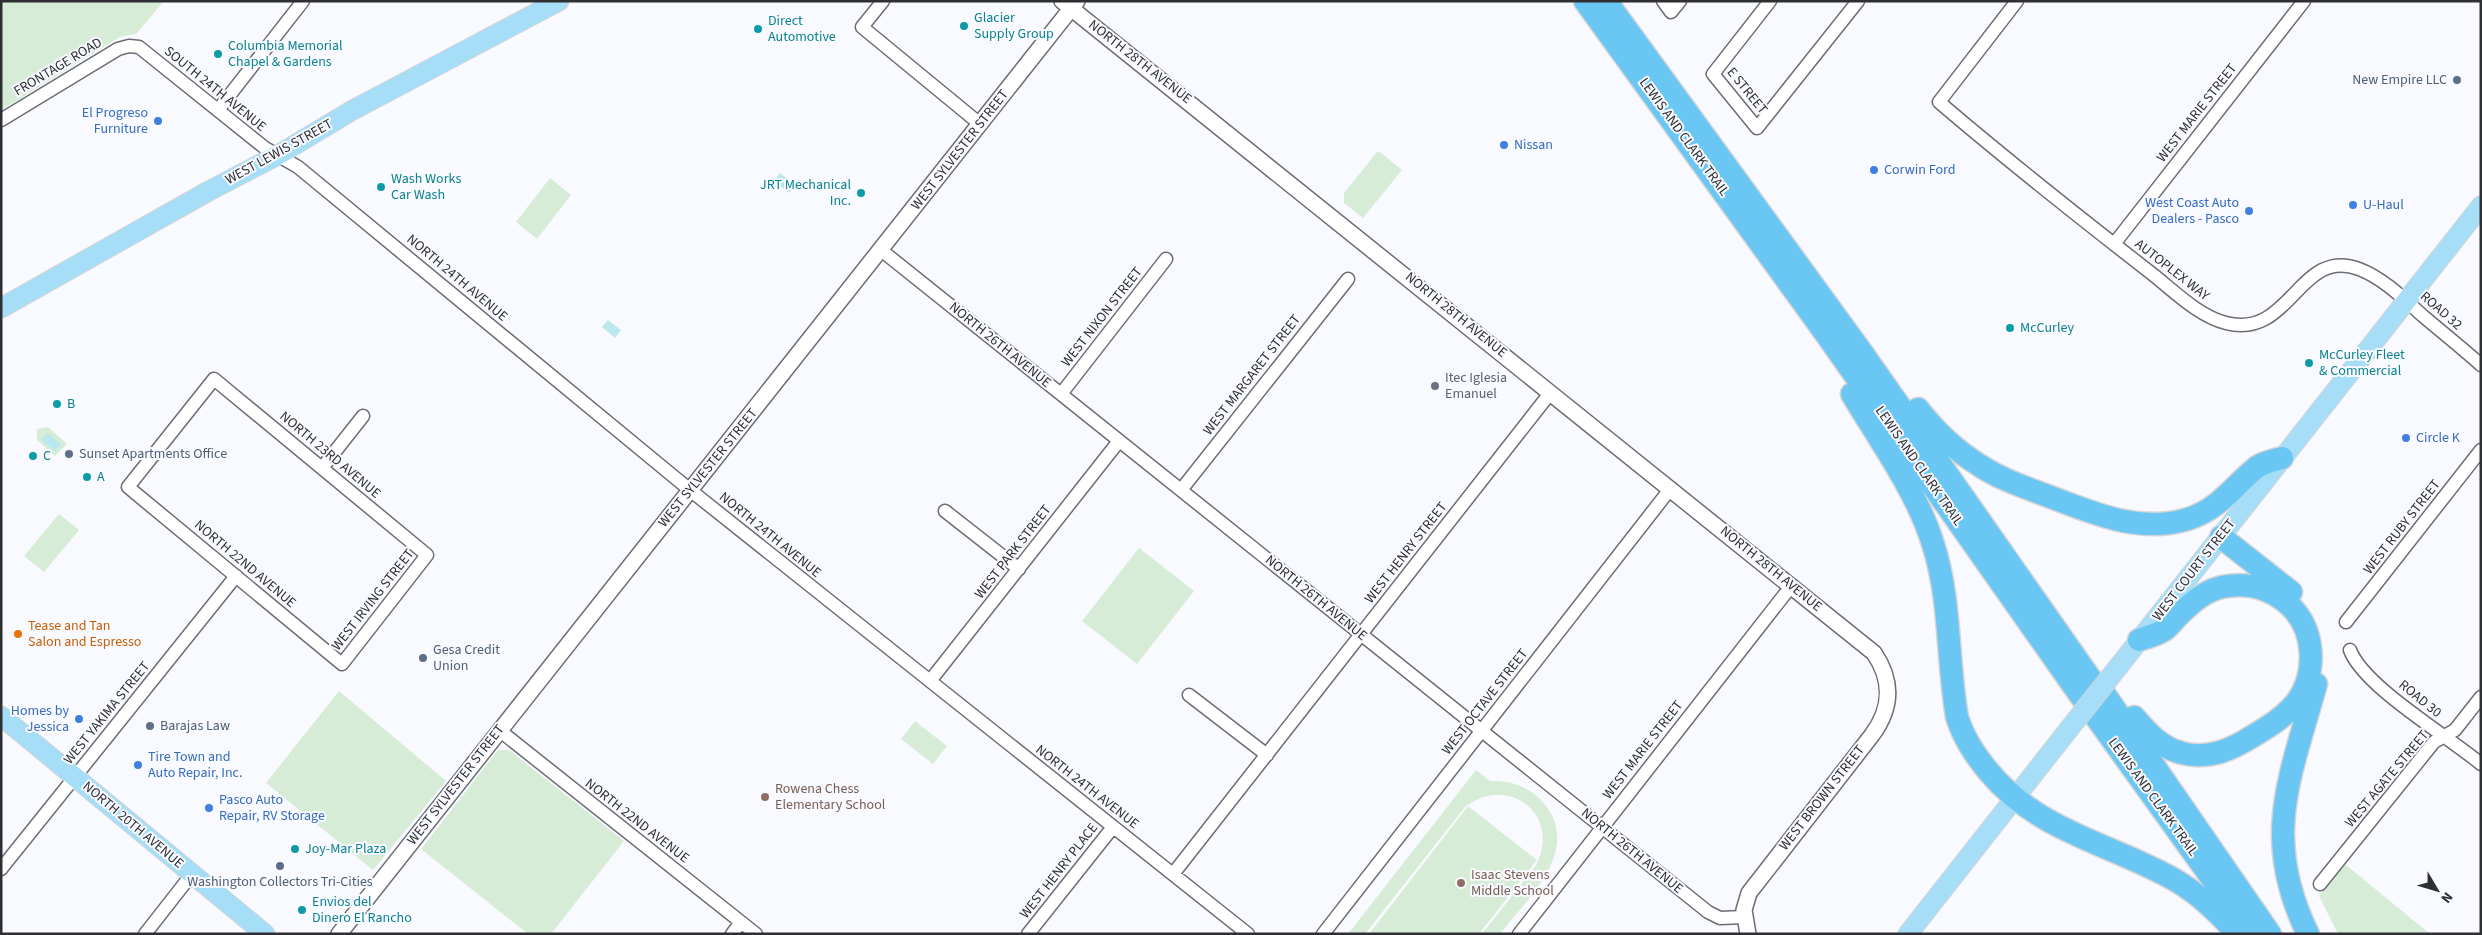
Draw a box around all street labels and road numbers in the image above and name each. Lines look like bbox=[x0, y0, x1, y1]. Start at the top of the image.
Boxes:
street label: NORTH 28TH AVENUE bbox=[1084, 15, 1196, 109]
street label: FRONTAGE ROAD bbox=[10, 33, 106, 101]
street label: SOUTH 24TH AVENUE bbox=[160, 42, 270, 136]
street label: WEST MARIE STREET bbox=[2152, 59, 2242, 167]
street label: E STREET bbox=[1722, 63, 1772, 119]
street label: LEWIS AND CLARK TRAIL bbox=[1634, 74, 1734, 200]
street label: WEST SYLVESTER STREET bbox=[907, 85, 1014, 214]
street label: WEST LEWIS STREET bbox=[222, 114, 337, 190]
street label: NORTH 24TH AVENUE bbox=[402, 230, 512, 326]
street label: AUTOPLEX WAY bbox=[2130, 234, 2214, 306]
street label: WEST NIXON STREET bbox=[1057, 263, 1148, 371]
street label: NORTH 28TH AVENUE bbox=[1401, 267, 1511, 363]
street label: ROAD 32 bbox=[2416, 287, 2466, 335]
street label: NORTH 26TH AVENUE bbox=[945, 297, 1055, 393]
street label: WEST MARGARET STREET bbox=[1198, 310, 1306, 440]
street label: LEWIS AND CLARK TRAIL bbox=[1870, 402, 1968, 530]
street label: WEST SYLVESTER STREET bbox=[654, 404, 763, 532]
street label: NORTH 23RD AVENUE bbox=[275, 407, 385, 503]
street label: WEST RUBY STREET bbox=[2359, 475, 2446, 579]
street label: NORTH 24TH AVENUE bbox=[715, 487, 825, 583]
street label: WEST HENRY STREET bbox=[1360, 498, 1452, 608]
street label: WEST PARK STREET bbox=[970, 500, 1056, 603]
street label: WEST COURT STREET bbox=[2148, 514, 2241, 625]
street label: NORTH 22ND AVENUE bbox=[190, 515, 300, 613]
street label: NORTH 28TH AVENUE bbox=[1716, 521, 1826, 617]
street label: WEST IRVING STREET bbox=[327, 545, 419, 655]
street label: NORTH 26TH AVENUE bbox=[1261, 550, 1371, 646]
street label: WEST OCTAVE STREET bbox=[1437, 644, 1533, 759]
street label: WEST YAKIMA STREET bbox=[59, 657, 155, 769]
street label: ROAD 30 bbox=[2394, 675, 2446, 723]
street label: WEST MARIE STREET bbox=[1598, 696, 1688, 804]
street label: WEST SYLVESTER STREET bbox=[403, 720, 510, 849]
street label: WEST AGATE STREET bbox=[2340, 726, 2434, 832]
street label: LEWIS AND CLARK TRAIL bbox=[2103, 734, 2203, 860]
street label: NORTH 24TH AVENUE bbox=[1031, 740, 1143, 834]
street label: WEST BROWN STREET bbox=[1774, 741, 1870, 855]
street label: NORTH 22ND AVENUE bbox=[581, 774, 693, 868]
street label: NORTH 20TH AVENUE bbox=[78, 777, 188, 873]
street label: NORTH 26TH AVENUE bbox=[1577, 803, 1687, 899]
street label: WEST HENRY PLACE bbox=[1015, 819, 1103, 923]

